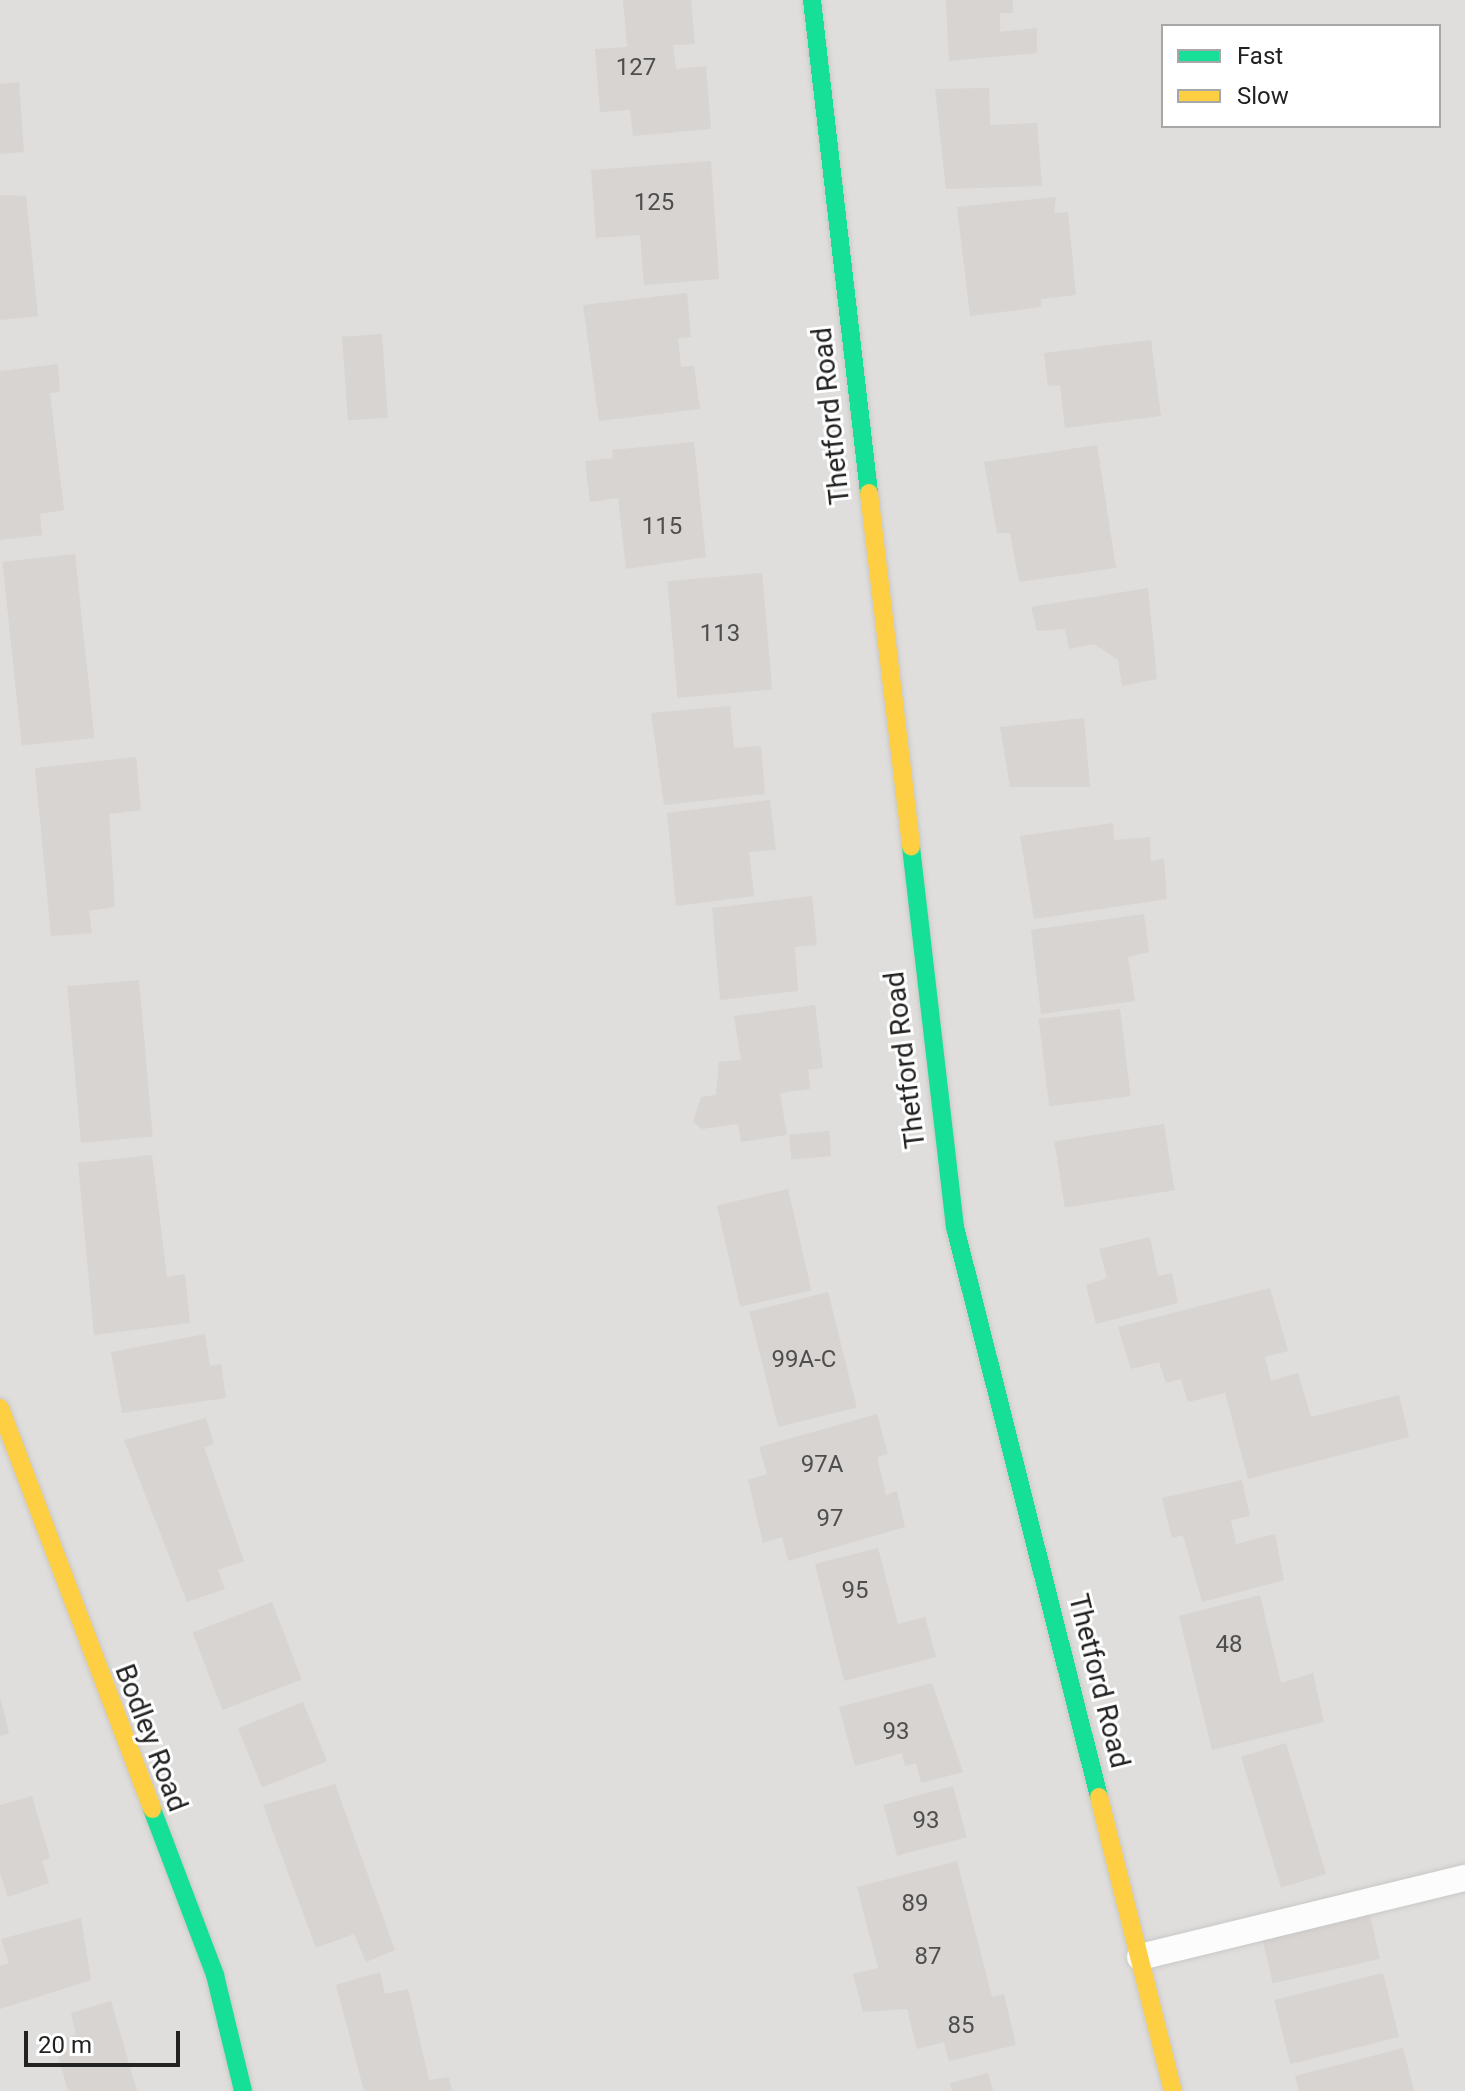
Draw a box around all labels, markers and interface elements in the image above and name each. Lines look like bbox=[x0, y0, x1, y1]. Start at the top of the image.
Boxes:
legend bbox=[1161, 24, 1441, 128]
text: Fast bbox=[1237, 42, 1283, 70]
house number: 127 bbox=[616, 54, 656, 82]
text: Slow bbox=[1237, 82, 1289, 110]
house number: 125 bbox=[634, 189, 674, 217]
street label: Thetford Road bbox=[805, 326, 857, 506]
house number: 115 bbox=[642, 513, 682, 541]
house number: 113 bbox=[700, 620, 740, 648]
street label: Thetford Road bbox=[877, 970, 933, 1150]
house number: 99A-C bbox=[772, 1346, 836, 1374]
house number: 97A bbox=[801, 1451, 843, 1479]
house number: 97 bbox=[817, 1505, 843, 1533]
house number: 95 bbox=[842, 1577, 868, 1605]
street label: Thetford Road bbox=[1061, 1591, 1137, 1771]
house number: 48 bbox=[1216, 1631, 1242, 1659]
street label: Bodley Road bbox=[108, 1660, 194, 1816]
house number: 93 bbox=[883, 1718, 909, 1746]
house number: 93 bbox=[913, 1807, 939, 1835]
house number: 89 bbox=[902, 1890, 928, 1918]
house number: 87 bbox=[915, 1943, 941, 1971]
house number: 85 bbox=[948, 2012, 974, 2040]
scale bar bbox=[28, 2015, 184, 2065]
text: 20 m bbox=[38, 2031, 92, 2059]

